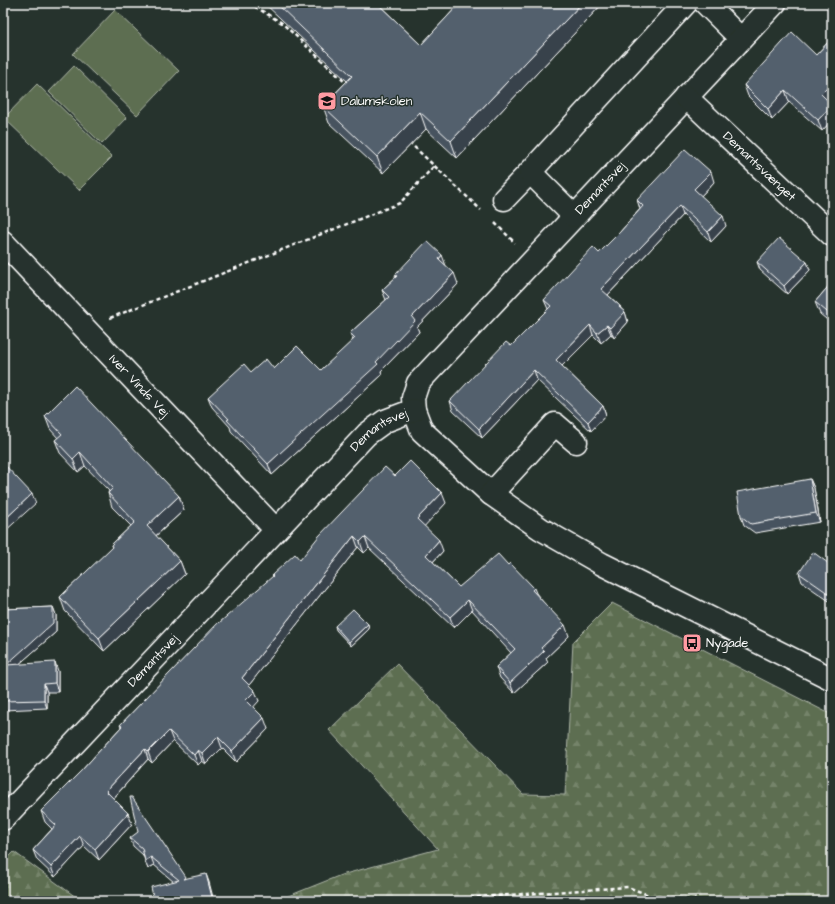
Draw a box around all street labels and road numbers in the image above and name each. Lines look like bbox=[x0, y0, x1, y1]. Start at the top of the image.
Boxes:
street label: Demantsvænget bbox=[719, 127, 801, 206]
street label: Demantsvej bbox=[571, 157, 630, 218]
street label: Iver Vinds Vej bbox=[105, 350, 174, 422]
street label: Demantsvej bbox=[346, 404, 411, 456]
street label: Demantsvej bbox=[123, 630, 183, 691]

